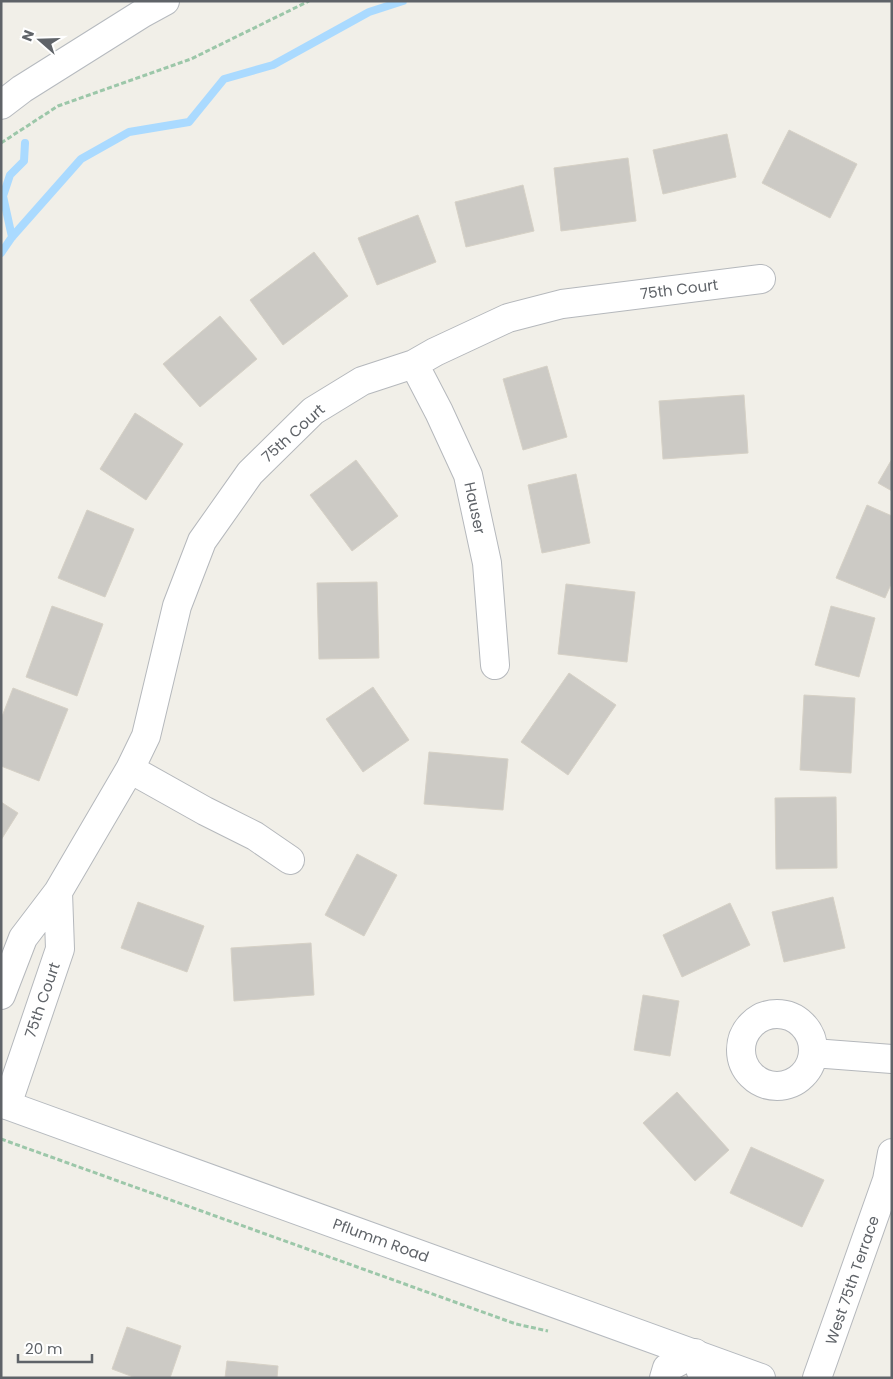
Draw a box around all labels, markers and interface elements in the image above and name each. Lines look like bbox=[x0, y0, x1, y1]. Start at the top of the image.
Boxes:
north arrow bbox=[15, 15, 65, 65]
text: N bbox=[17, 27, 39, 44]
street label: 75th Court bbox=[639, 274, 719, 304]
street label: 75th Court bbox=[257, 399, 329, 467]
street label: Hauser bbox=[459, 480, 491, 536]
street label: 75th Court bbox=[19, 959, 65, 1041]
street label: Pflumm Road bbox=[330, 1213, 432, 1267]
street label: West 75th Terrace bbox=[820, 1213, 884, 1347]
scale bar bbox=[18, 1332, 91, 1364]
text: 20 m bbox=[25, 1338, 63, 1359]

